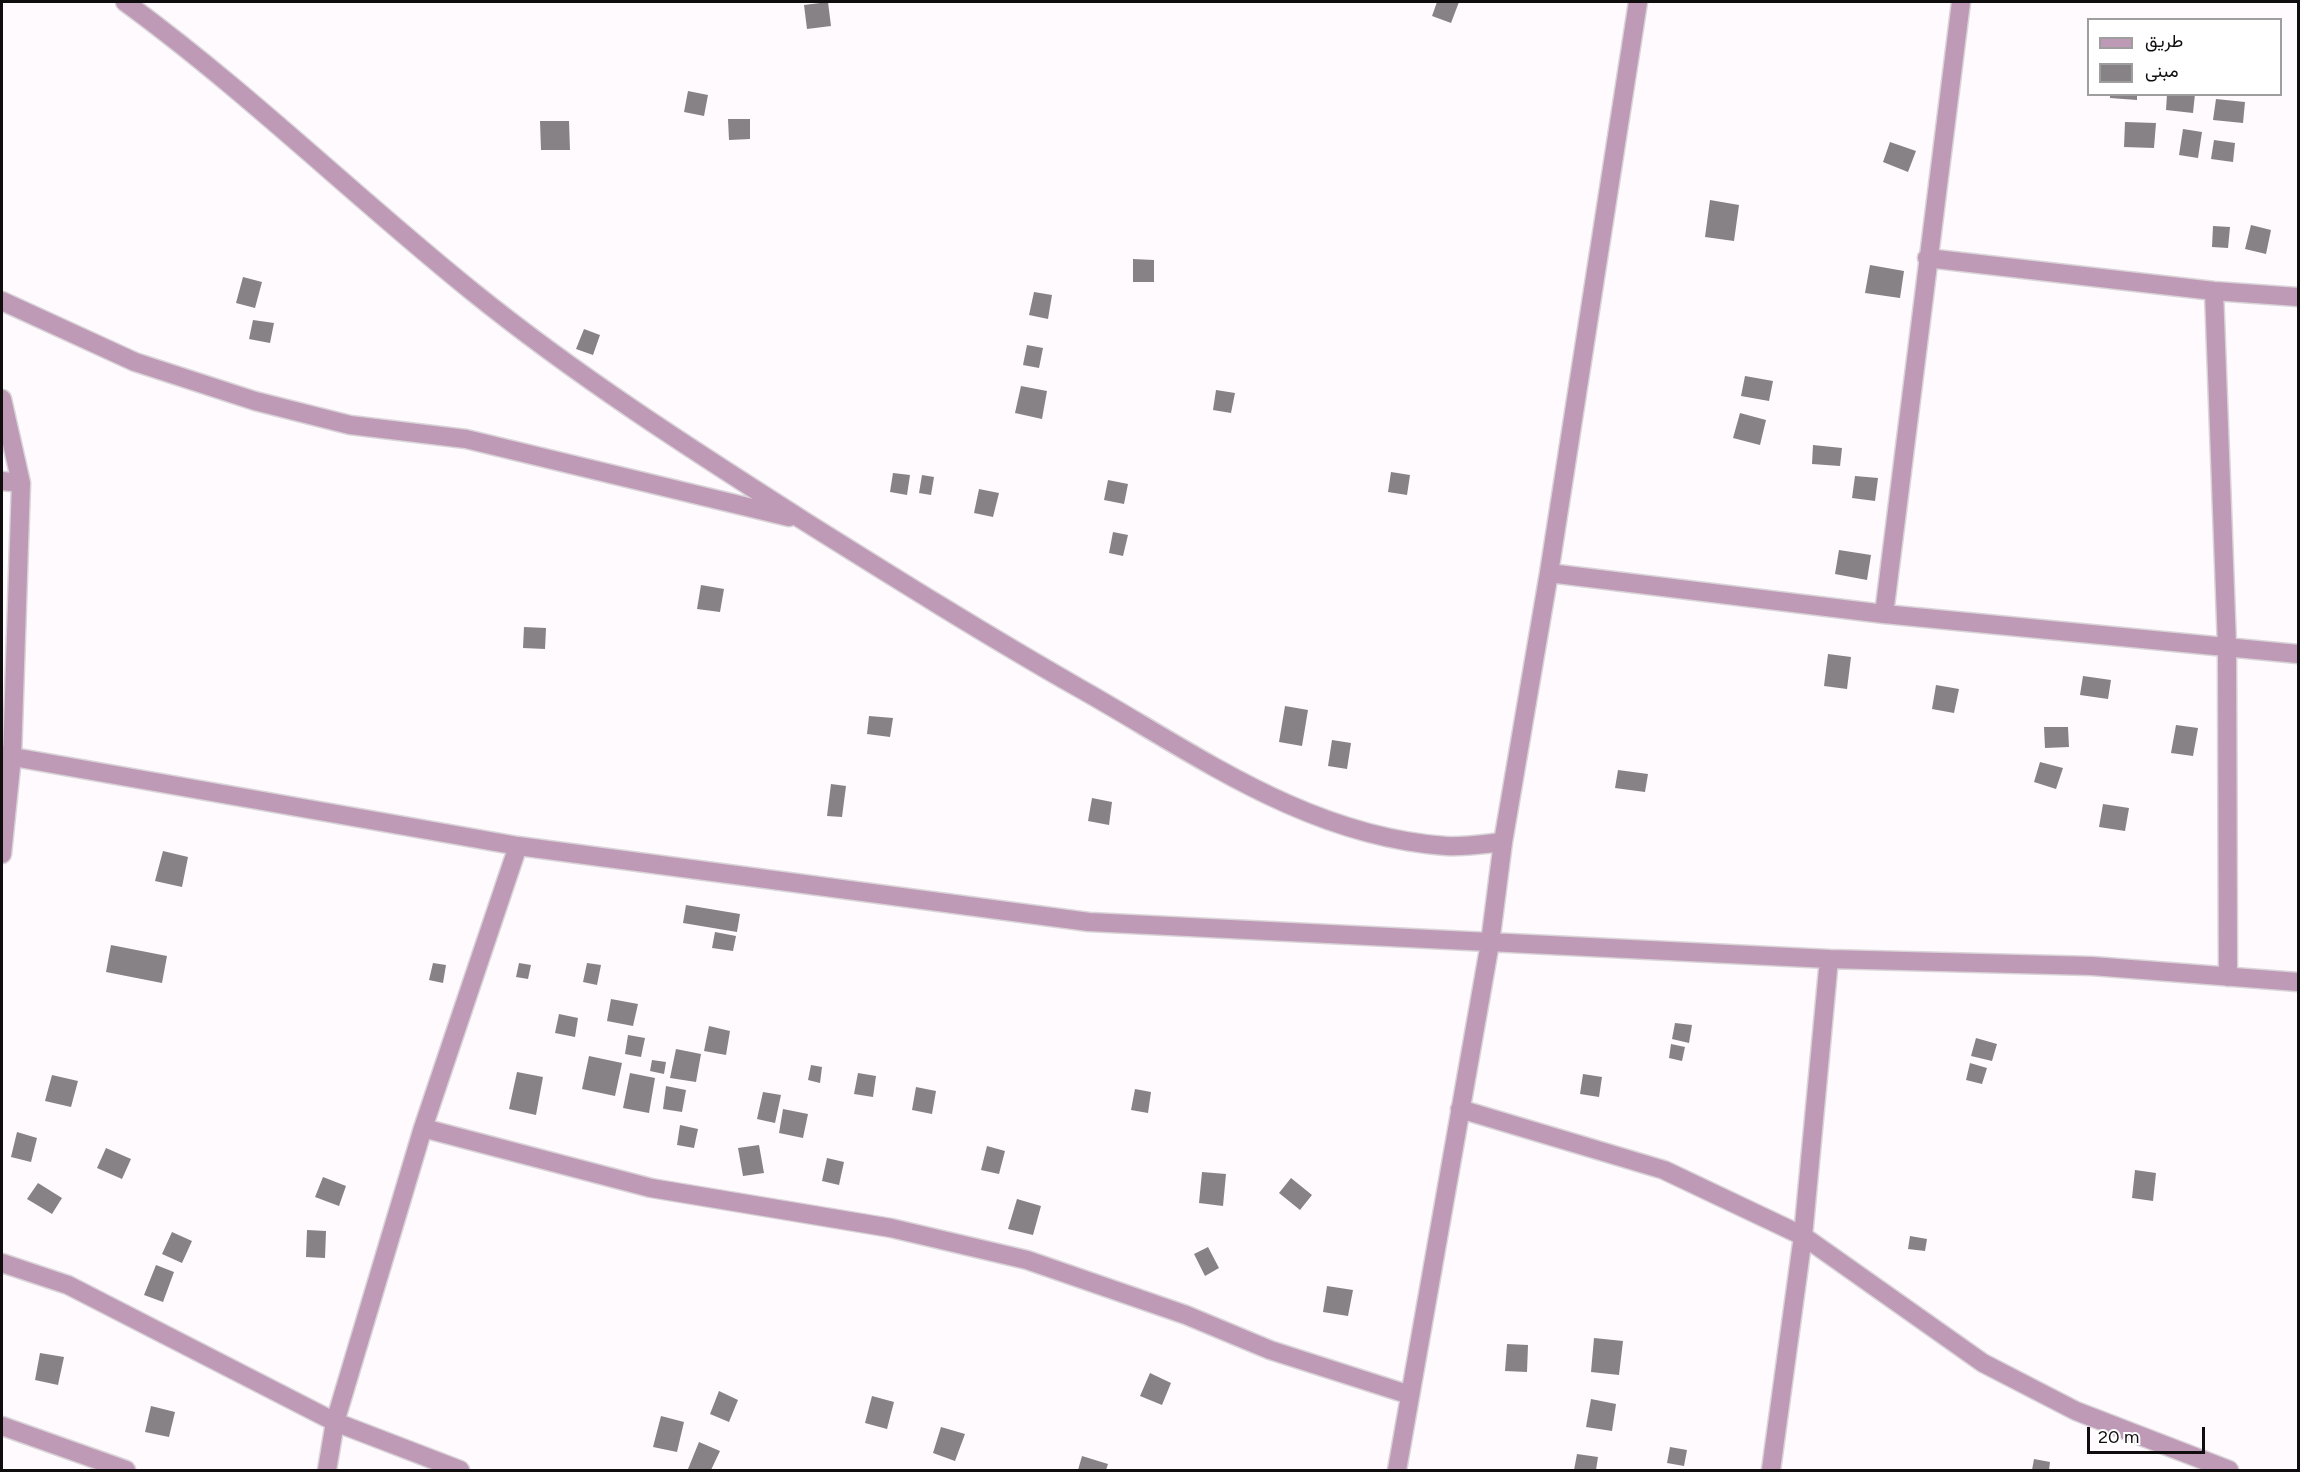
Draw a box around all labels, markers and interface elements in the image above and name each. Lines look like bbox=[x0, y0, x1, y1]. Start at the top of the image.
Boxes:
legend bbox=[2087, 18, 2282, 96]
text: طريق bbox=[2145, 30, 2183, 52]
text: مبنى bbox=[2145, 60, 2179, 82]
scale bar bbox=[2090, 1415, 2208, 1453]
text: 20 m bbox=[2098, 1426, 2139, 1448]

